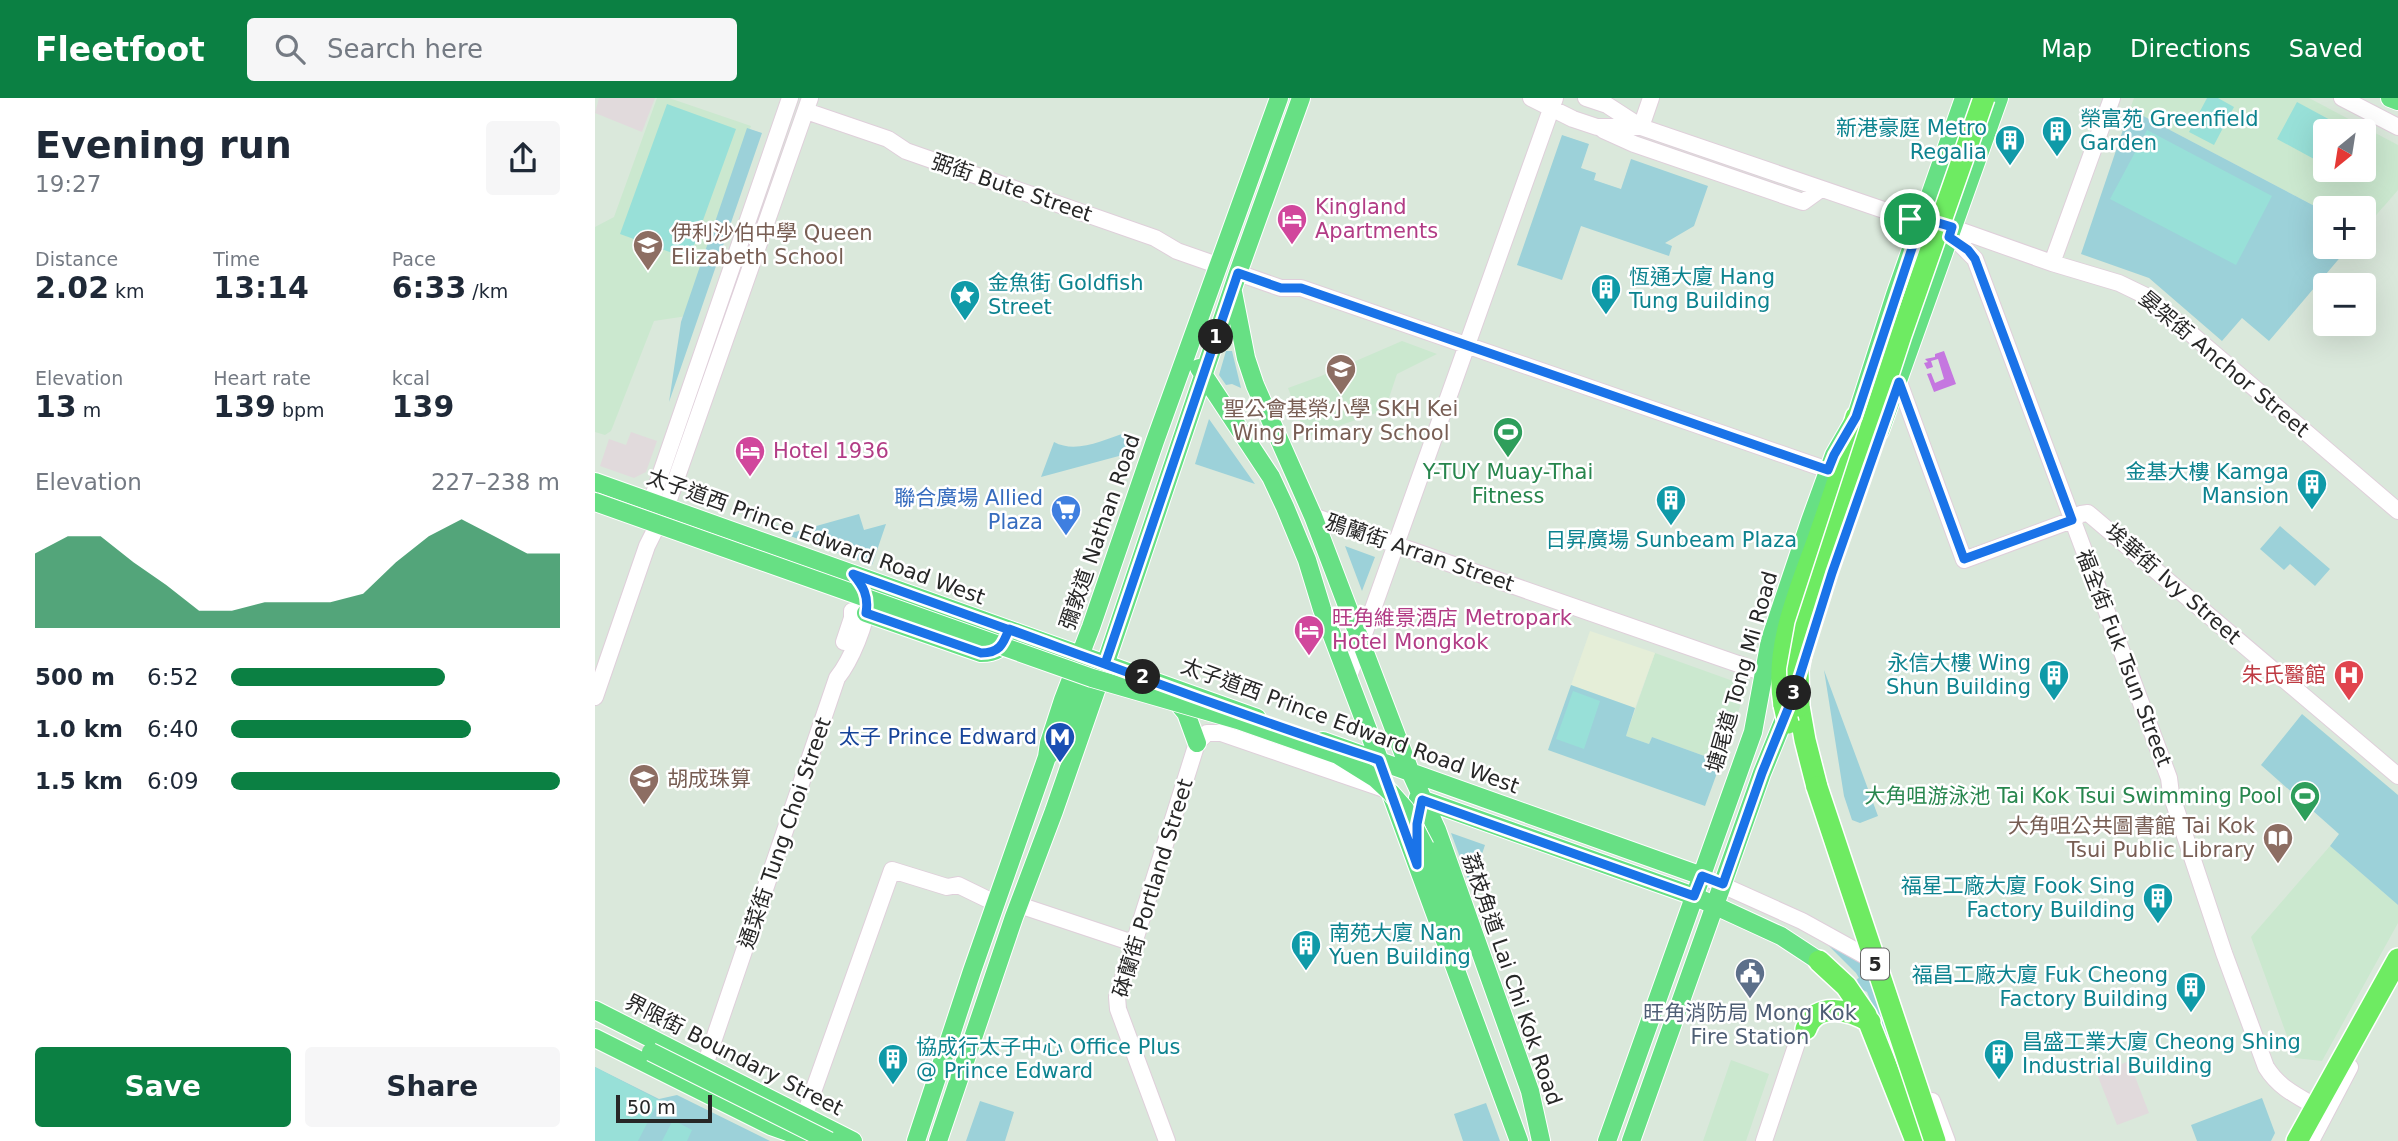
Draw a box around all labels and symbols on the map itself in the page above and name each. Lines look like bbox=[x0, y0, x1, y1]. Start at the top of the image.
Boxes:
place label: 榮富苑 Greenfield Garden bbox=[2080, 107, 2259, 155]
building icon: 榮富苑 Greenfield Garden bbox=[2040, 114, 2074, 158]
place label: 新港豪庭 Metro Regalia bbox=[1836, 116, 1987, 164]
north arrow bbox=[2313, 119, 2377, 182]
building icon: 新港豪庭 Metro Regalia bbox=[1993, 123, 2027, 167]
street label: 弼街 Bute Street bbox=[929, 149, 1095, 227]
pin bbox=[1880, 189, 1940, 249]
place label: Kingland Apartments bbox=[1315, 195, 1438, 243]
hotel icon: Kingland Apartments bbox=[1275, 202, 1309, 246]
place label: 伊利沙伯中學 Queen Elizabeth School bbox=[671, 221, 873, 269]
school or university icon: 伊利沙伯中學 Queen Elizabeth School bbox=[631, 228, 665, 272]
place label: 恆通大廈 Hang Tung Building bbox=[1628, 265, 1775, 313]
place label: 金魚街 Goldfish Street bbox=[988, 271, 1143, 319]
building icon: 恆通大廈 Hang Tung Building bbox=[1589, 272, 1623, 316]
place icon: 金魚街 Goldfish Street bbox=[948, 278, 982, 322]
street label: 晏架街 Anchor Street bbox=[2134, 286, 2314, 442]
pin: 1 bbox=[1199, 320, 1233, 354]
school or university icon: 聖公會基榮小學 SKH Kei Wing Primary School bbox=[1324, 352, 1358, 396]
place label: 聖公會基榮小學 SKH Kei Wing Primary School bbox=[1224, 397, 1458, 445]
sports icon: Y-TUY Muay-Thai Fitness bbox=[1491, 415, 1525, 459]
street label: 彌敦道 Nathan Road bbox=[1055, 431, 1145, 633]
hotel icon: Hotel 1936 bbox=[733, 434, 767, 478]
place label: Hotel 1936 bbox=[773, 439, 889, 463]
place label: Y-TUY Muay-Thai Fitness bbox=[1422, 460, 1593, 508]
place label: 金基大樓 Kamga Mansion bbox=[2125, 460, 2289, 508]
street label: 太子道西 Prince Edward Road West bbox=[644, 465, 988, 609]
building icon: 金基大樓 Kamga Mansion bbox=[2295, 467, 2329, 511]
building icon: 日昇廣場 Sunbeam Plaza bbox=[1654, 483, 1688, 527]
place label: 聯合廣場 Allied Plaza bbox=[894, 486, 1043, 534]
supermarket icon: 聯合廣場 Allied Plaza bbox=[1049, 493, 1083, 537]
street label: 鴉蘭街 Arran Street bbox=[1323, 509, 1517, 597]
street label: 埃華街 Ivy Street bbox=[2101, 519, 2245, 649]
place label: 日昇廣場 Sunbeam Plaza bbox=[1545, 528, 1797, 552]
street label: 福全街 Fuk Tsun Street bbox=[2072, 546, 2176, 770]
street label: 塘尾道 Tong Mi Road bbox=[1702, 569, 1782, 775]
place label: 旺角維景酒店 Metropark Hotel Mongkok bbox=[1332, 606, 1573, 654]
hotel icon: 旺角維景酒店 Metropark Hotel Mongkok bbox=[1292, 613, 1326, 657]
place label: 永信大樓 Wing Shun Building bbox=[1886, 651, 2031, 699]
street label: 太子道西 Prince Edward Road West bbox=[1178, 654, 1522, 798]
building icon: 永信大樓 Wing Shun Building bbox=[2037, 658, 2071, 702]
hospital icon: 朱氏醫館 bbox=[2332, 658, 2366, 702]
pin: 2 bbox=[1125, 660, 1161, 694]
place label: 朱氏醫館 bbox=[2242, 663, 2326, 687]
pin: 3 bbox=[1777, 676, 1811, 710]
street label: 通菜街 Tung Choi Street bbox=[734, 714, 836, 952]
metro station icon: 太子 Prince Edward bbox=[1043, 720, 1077, 764]
place label: 太子 Prince Edward bbox=[839, 725, 1037, 749]
school or university icon: 胡成珠算 bbox=[627, 762, 661, 806]
place label: 胡成珠算 bbox=[667, 767, 751, 791]
street label: 砵蘭街 Portland Street bbox=[1108, 776, 1198, 1000]
sports icon: 大角咀游泳池 Tai Kok Tsui Swimming Pool bbox=[2288, 779, 2322, 823]
place label: 大角咀游泳池 Tai Kok Tsui Swimming Pool bbox=[1864, 784, 2282, 808]
place label: 大角咀公共圖書館 Tai Kok Tsui Public Library bbox=[2008, 814, 2256, 862]
library icon: 大角咀公共圖書館 Tai Kok Tsui Public Library bbox=[2261, 821, 2295, 865]
street label: 荔枝角道 Lai Chi Kok Road bbox=[1457, 850, 1567, 1108]
place label: 福星工廠大廈 Fook Sing Factory Building bbox=[1901, 874, 2135, 922]
building icon: 福星工廠大廈 Fook Sing Factory Building bbox=[2141, 881, 2175, 925]
place label: 南苑大廈 Nan Yuen Building bbox=[1328, 921, 1471, 969]
building icon: 南苑大廈 Nan Yuen Building bbox=[1289, 928, 1323, 972]
road number: 5 bbox=[1861, 948, 1889, 979]
public building icon: 旺角消防局 Mong Kok Fire Station bbox=[1733, 956, 1767, 1000]
place label: 福昌工廠大廈 Fuk Cheong Factory Building bbox=[1912, 963, 2168, 1011]
building icon: 福昌工廠大廈 Fuk Cheong Factory Building bbox=[2174, 970, 2208, 1014]
street label: 界限街 Boundary Street bbox=[621, 990, 847, 1120]
place label: 旺角消防局 Mong Kok Fire Station bbox=[1643, 1001, 1858, 1049]
place label: 昌盛工業大廈 Cheong Shing Industrial Building bbox=[2022, 1030, 2301, 1078]
place label: 協成行太子中心 Office Plus @ Prince Edward bbox=[916, 1035, 1180, 1083]
building icon: 昌盛工業大廈 Cheong Shing Industrial Building bbox=[1982, 1037, 2016, 1081]
building icon: 協成行太子中心 Office Plus @ Prince Edward bbox=[876, 1042, 910, 1086]
scale bar bbox=[616, 1092, 712, 1124]

